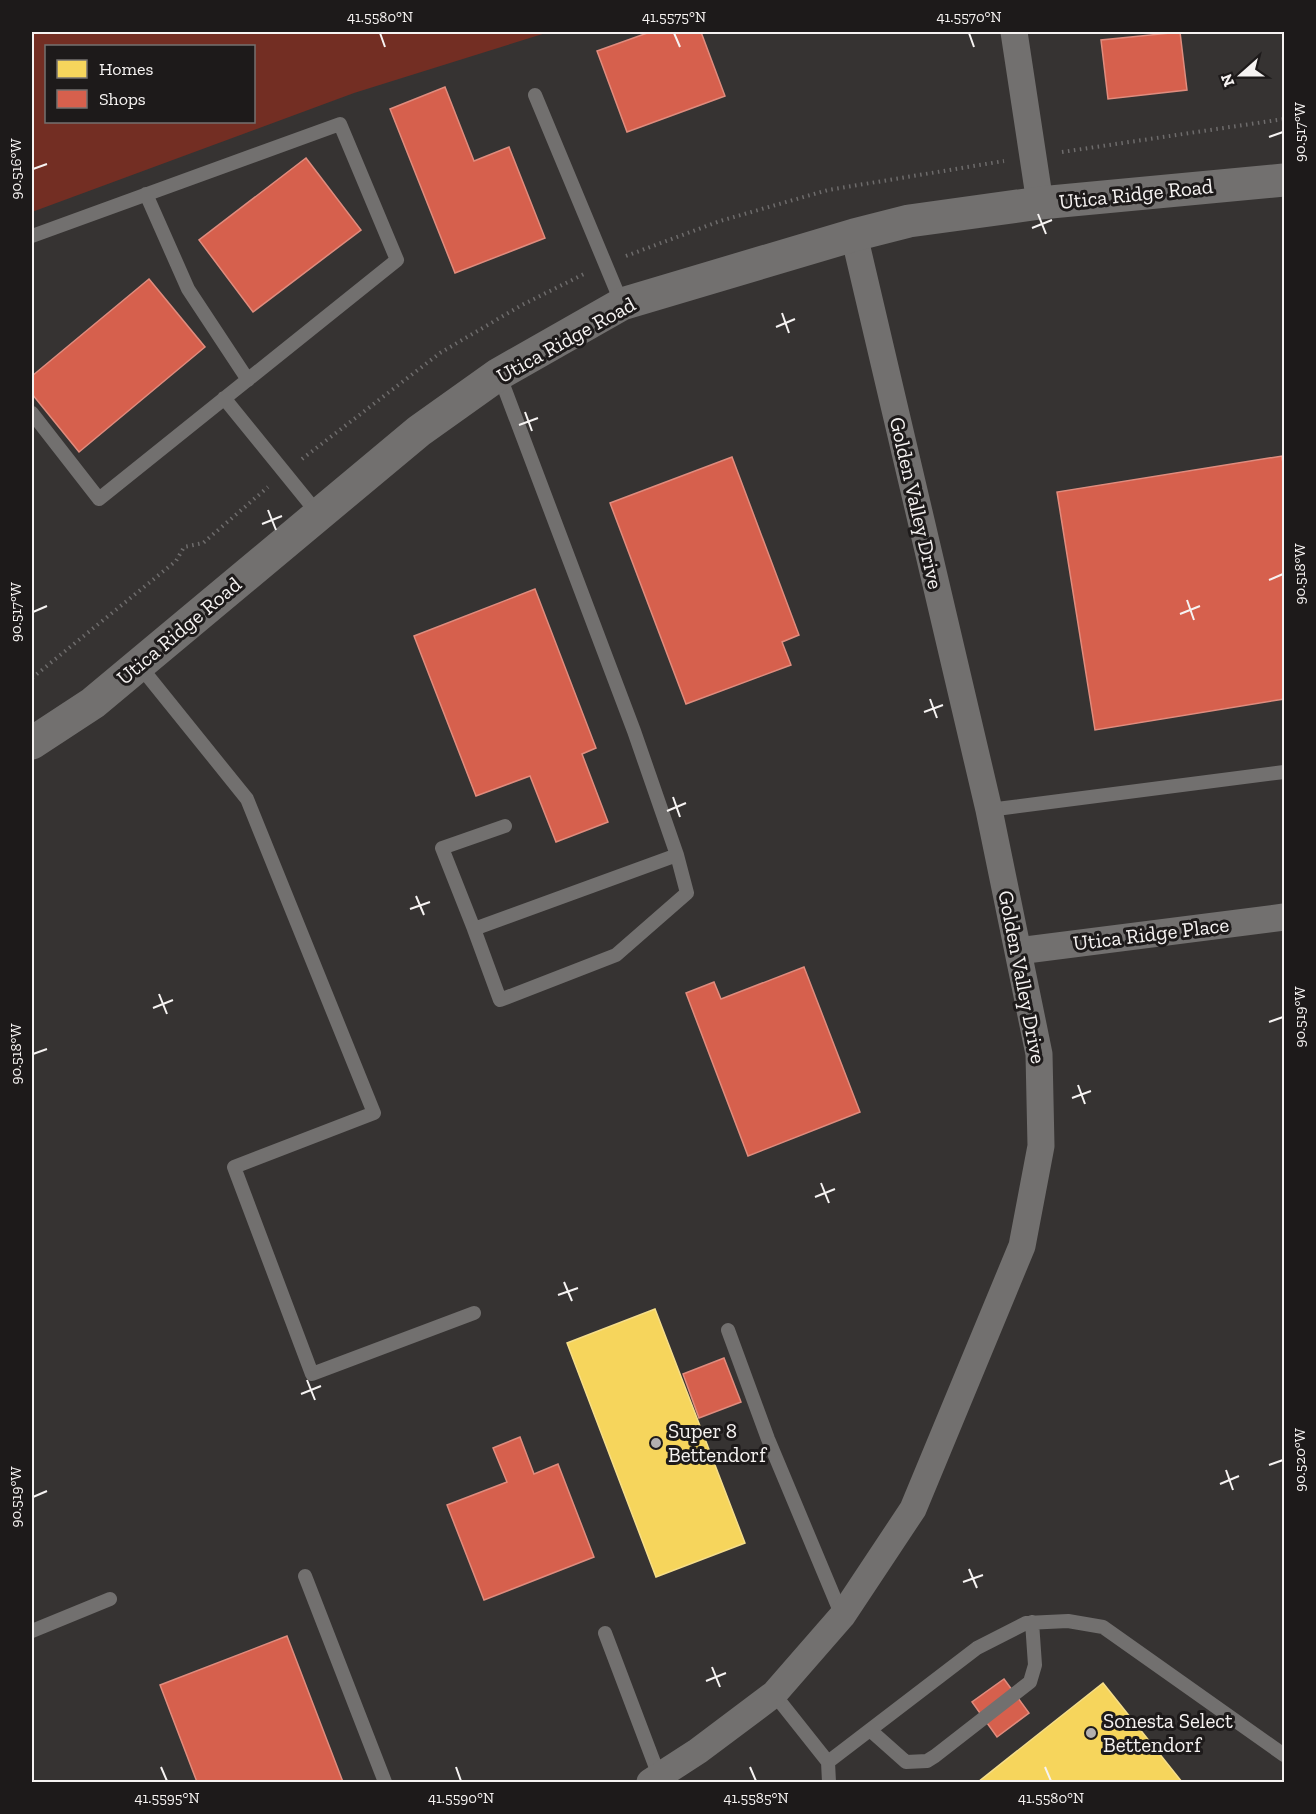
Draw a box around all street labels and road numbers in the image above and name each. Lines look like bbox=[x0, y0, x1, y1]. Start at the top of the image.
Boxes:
street label: Utica Ridge Road bbox=[1058, 173, 1215, 214]
street label: Utica Ridge Road bbox=[492, 291, 640, 388]
street label: Golden Valley Drive bbox=[885, 414, 948, 592]
street label: Utica Ridge Road bbox=[111, 571, 246, 690]
street label: Golden Valley Drive bbox=[993, 888, 1052, 1066]
street label: Utica Ridge Place bbox=[1071, 912, 1231, 955]

